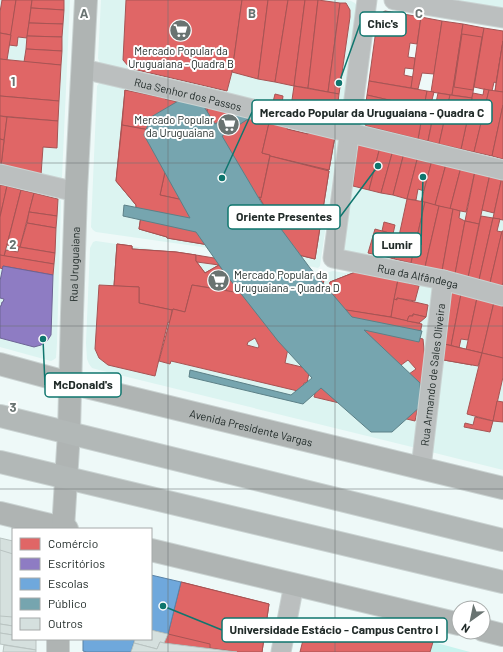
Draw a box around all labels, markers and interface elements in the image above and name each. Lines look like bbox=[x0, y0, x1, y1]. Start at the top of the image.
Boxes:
text: A bbox=[80, 5, 89, 21]
text: B bbox=[248, 5, 256, 21]
text: C bbox=[415, 5, 423, 21]
callout: Chic's bbox=[360, 12, 406, 36]
text: Chic's bbox=[368, 16, 398, 30]
supermarket icon: Mercado Popular da Uruguaiana - Quadra B bbox=[168, 17, 194, 43]
place label: Mercado Popular da Uruguaiana - Quadra B bbox=[128, 44, 234, 70]
text: 1 bbox=[11, 73, 15, 89]
street label: Rua Senhor dos Passos bbox=[133, 75, 243, 113]
callout: Mercado Popular da Uruguaiana - Quadra C bbox=[252, 100, 492, 124]
text: Mercado Popular da Uruguaiana - Quadra C bbox=[260, 105, 484, 119]
supermarket icon: Mercado Popular da Uruguaiana bbox=[216, 112, 242, 138]
place label: Mercado Popular da Uruguaiana bbox=[134, 113, 214, 139]
callout: Oriente Presentes bbox=[228, 205, 340, 229]
text: Oriente Presentes bbox=[236, 209, 332, 223]
street label: Rua Uruguaiana bbox=[66, 227, 81, 302]
callout: Lumir bbox=[373, 233, 421, 257]
text: 2 bbox=[9, 236, 17, 252]
text: Lumir bbox=[381, 237, 413, 251]
street label: Rua da Alfândega bbox=[377, 261, 460, 290]
supermarket icon: Mercado Popular da Uruguaiana - Quadra D bbox=[206, 267, 232, 293]
place label: Mercado Popular da Uruguaiana - Quadra D bbox=[234, 268, 340, 294]
street label: Rua Armando de Sales Oliveira bbox=[417, 303, 447, 447]
callout: McDonald's bbox=[45, 373, 121, 397]
text: McDonald's bbox=[53, 377, 113, 391]
text: 3 bbox=[9, 399, 17, 415]
street label: Avenida Presidente Vargas bbox=[188, 406, 314, 448]
legend bbox=[12, 528, 152, 640]
text: Comércio bbox=[48, 536, 98, 550]
text: Escritórios bbox=[48, 556, 105, 570]
text: Escolas bbox=[48, 576, 89, 590]
text: Público bbox=[48, 596, 87, 610]
north arrow bbox=[451, 600, 491, 640]
text: Outros bbox=[48, 616, 83, 630]
callout: Universidade Estácio - Campus Centro I bbox=[222, 618, 447, 642]
text: N bbox=[459, 621, 472, 636]
text: Universidade Estácio - Campus Centro I bbox=[230, 622, 438, 636]

